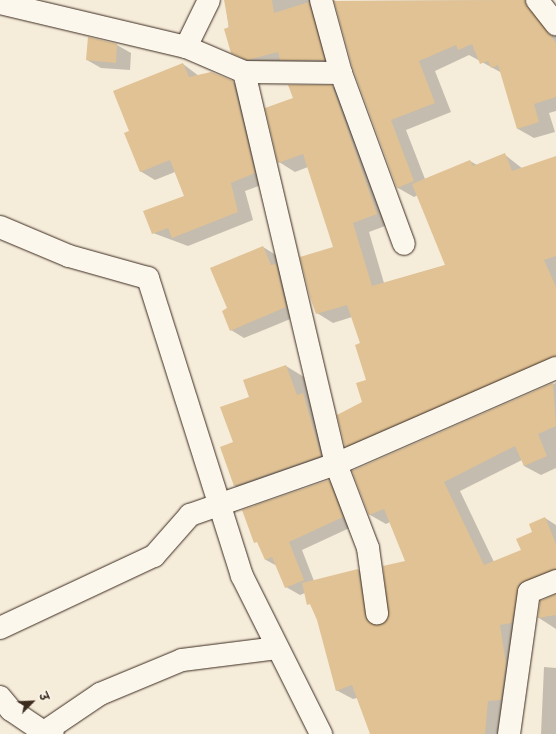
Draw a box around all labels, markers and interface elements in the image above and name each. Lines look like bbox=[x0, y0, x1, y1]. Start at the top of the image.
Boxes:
north arrow bbox=[12, 682, 52, 722]
text: उ bbox=[36, 691, 51, 703]

